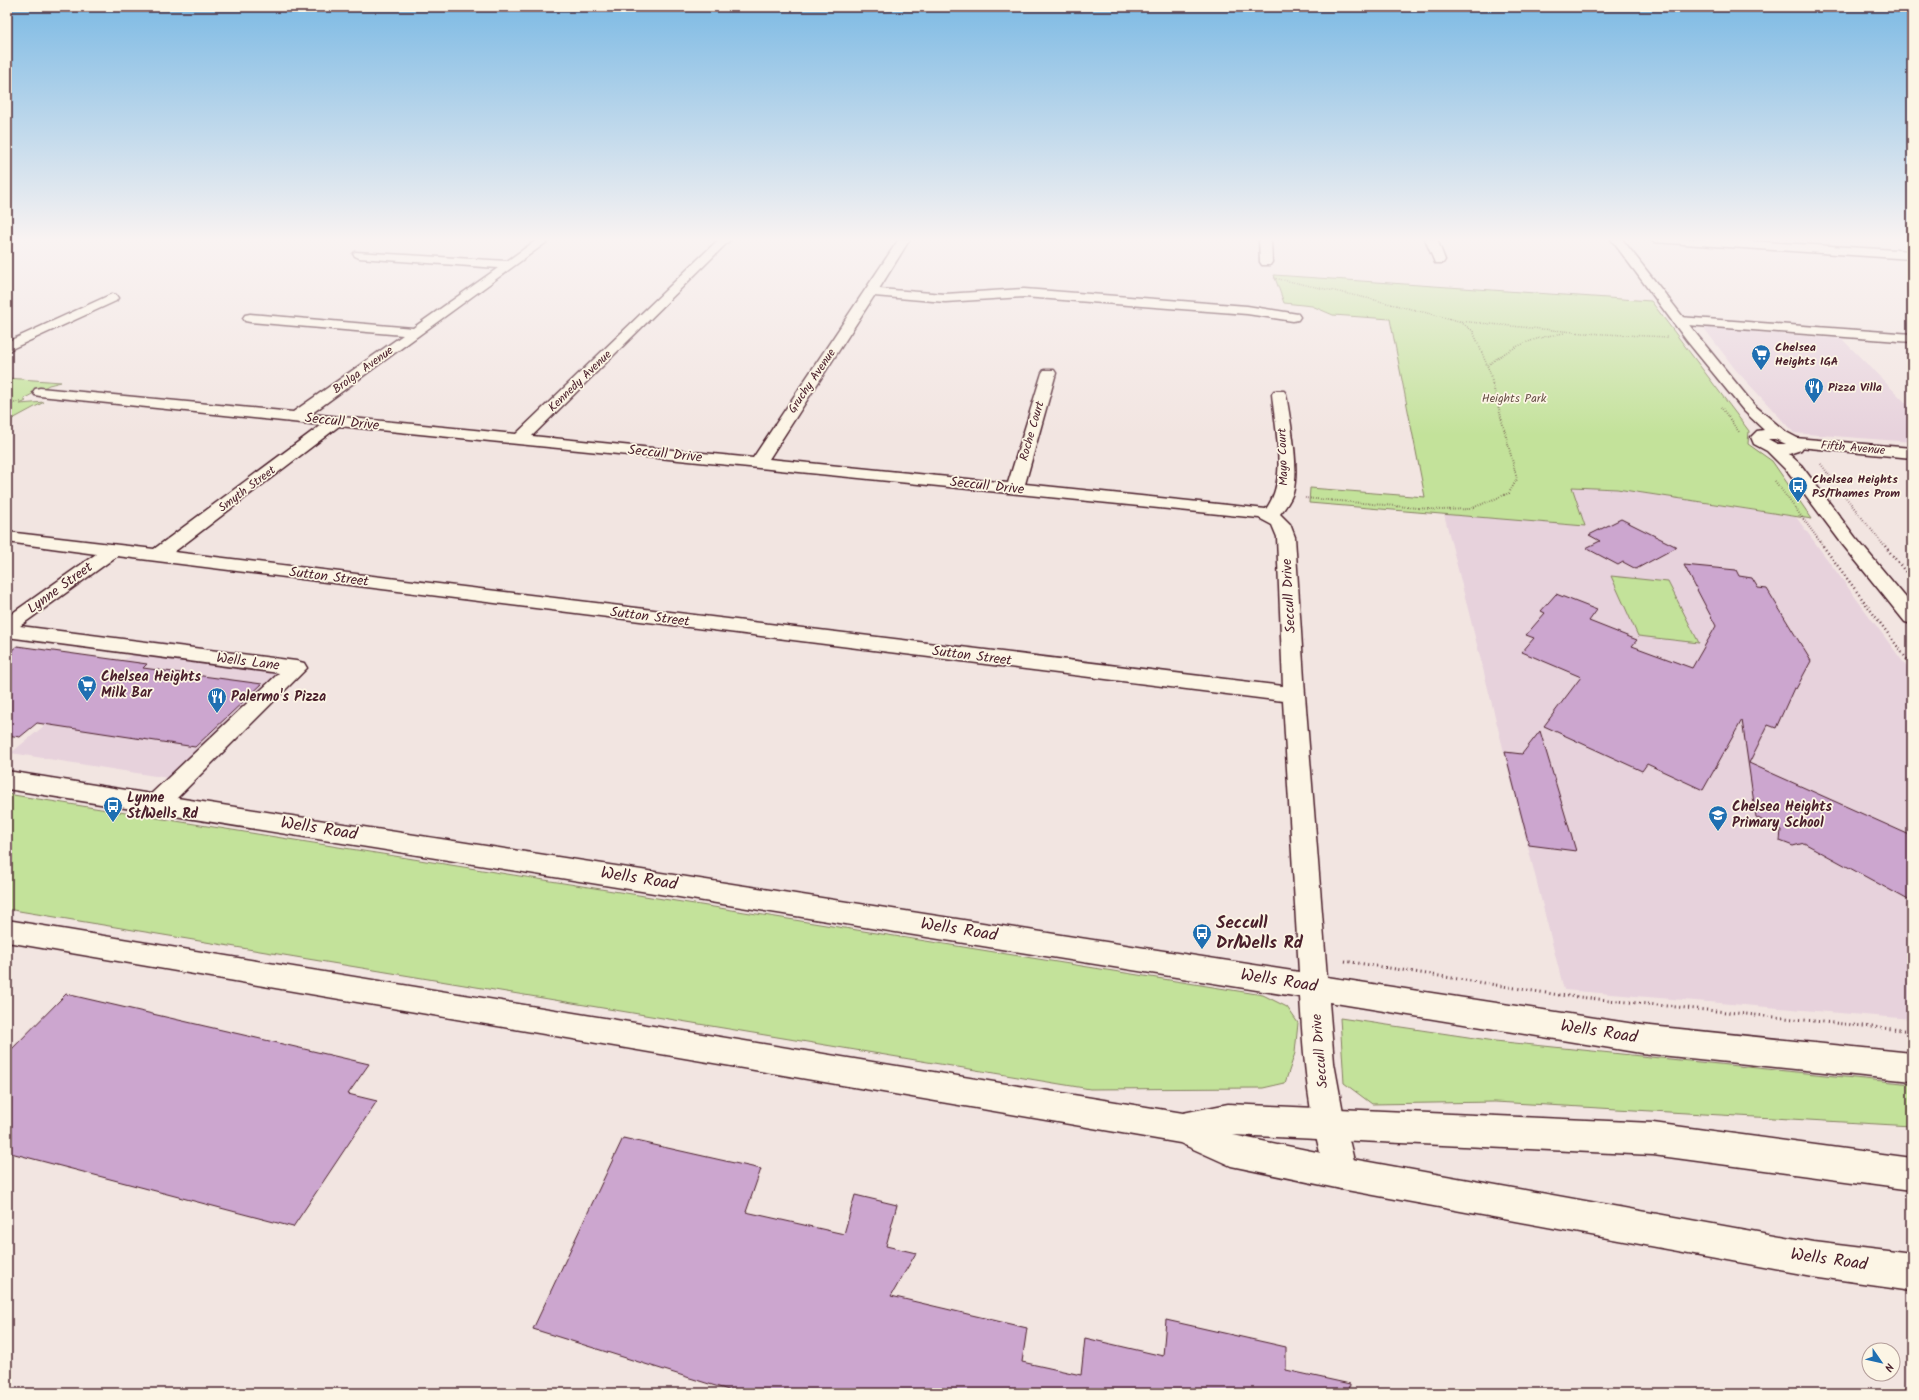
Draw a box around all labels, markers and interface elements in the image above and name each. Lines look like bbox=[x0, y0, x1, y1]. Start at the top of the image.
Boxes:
place label: Chelsea Heights IGA bbox=[1775, 338, 1839, 371]
street label: Brolga Avenue bbox=[329, 341, 398, 399]
supermarket icon: Chelsea Heights IGA bbox=[1750, 343, 1772, 371]
street label: Gruchy Avenue bbox=[783, 344, 841, 417]
street label: Kennedy Avenue bbox=[544, 345, 617, 416]
restaurant icon: Pizza Villa bbox=[1803, 376, 1825, 404]
place label: Pizza Villa bbox=[1828, 378, 1882, 397]
park label: Heights Park bbox=[1482, 389, 1547, 408]
street label: Roche Court bbox=[1014, 399, 1050, 463]
street label: Seccull Drive bbox=[304, 407, 381, 437]
street label: Mayo Court bbox=[1272, 427, 1294, 486]
street label: Fifth Avenue bbox=[1820, 436, 1887, 460]
street label: Seccull Drive bbox=[627, 439, 704, 469]
street label: Smyth Street bbox=[214, 461, 280, 517]
place label: Chelsea Heights PS/Thames Prom bbox=[1812, 470, 1900, 503]
street label: Seccull Drive bbox=[949, 471, 1026, 501]
bus stop icon: Chelsea Heights PS/Thames Prom bbox=[1787, 475, 1809, 503]
street label: Lynne Street bbox=[23, 556, 98, 619]
street label: Seccull Drive bbox=[1276, 557, 1302, 634]
street label: Sutton Street bbox=[288, 561, 371, 593]
street label: Sutton Street bbox=[609, 601, 692, 633]
street label: Sutton Street bbox=[931, 640, 1014, 672]
street label: Wells Lane bbox=[215, 647, 282, 677]
place label: Chelsea Heights Milk Bar bbox=[101, 666, 201, 704]
supermarket icon: Chelsea Heights Milk Bar bbox=[76, 674, 98, 702]
restaurant icon: Palermo's Pizza bbox=[206, 686, 228, 714]
place label: Palermo's Pizza bbox=[231, 686, 326, 708]
place label: Lynne St/Wells Rd bbox=[127, 787, 199, 825]
bus stop icon: Lynne St/Wells Rd bbox=[102, 795, 124, 823]
place label: Chelsea Heights Primary School bbox=[1732, 796, 1832, 834]
school or university icon: Chelsea Heights Primary School bbox=[1707, 804, 1729, 832]
street label: Wells Road bbox=[279, 810, 360, 848]
street label: Wells Road bbox=[599, 860, 680, 898]
place label: Seccull Dr/Wells Rd bbox=[1216, 910, 1304, 957]
street label: Wells Road bbox=[919, 911, 1000, 949]
bus stop icon: Seccull Dr/Wells Rd bbox=[1191, 922, 1213, 950]
street label: Wells Road bbox=[1239, 962, 1320, 1000]
street label: Seccull Drive bbox=[1306, 1012, 1334, 1089]
street label: Wells Road bbox=[1559, 1013, 1640, 1051]
street label: Wells Road bbox=[1789, 1241, 1870, 1279]
north arrow bbox=[1861, 1342, 1901, 1382]
text: N bbox=[1879, 1359, 1898, 1375]

